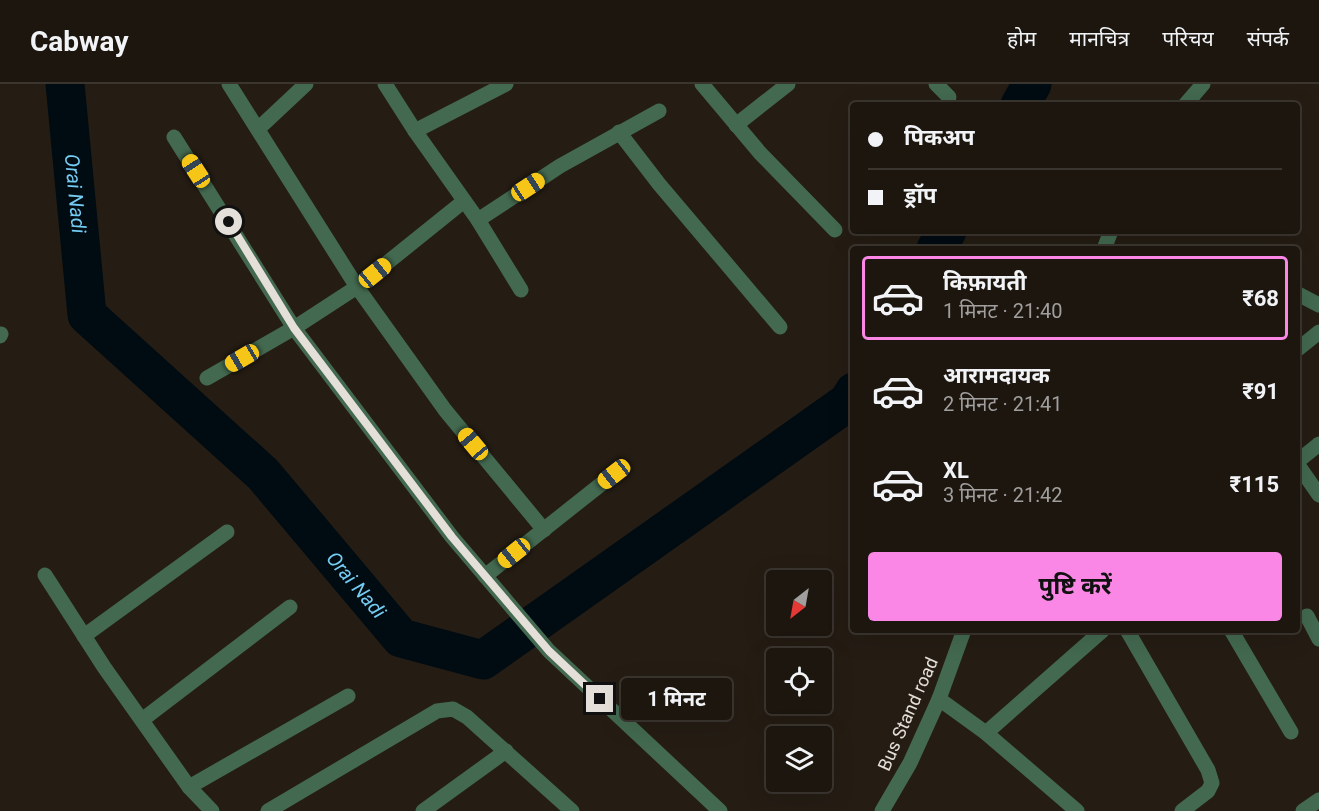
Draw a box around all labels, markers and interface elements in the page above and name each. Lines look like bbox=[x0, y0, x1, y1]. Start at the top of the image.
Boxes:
text: Cabway bbox=[30, 25, 129, 58]
text: होम bbox=[1007, 27, 1036, 51]
text: मानचित्र bbox=[1069, 27, 1129, 51]
text: परिचय bbox=[1162, 27, 1214, 51]
text: संपर्क bbox=[1247, 27, 1289, 51]
text: पिकअप bbox=[904, 125, 975, 150]
car bbox=[179, 151, 213, 191]
water label: Orai Nadi bbox=[60, 153, 91, 235]
car bbox=[508, 170, 548, 204]
text: ड्रॉप bbox=[904, 183, 937, 208]
route start bbox=[215, 208, 242, 235]
car bbox=[355, 255, 395, 291]
text: किफ़ायती bbox=[943, 270, 1027, 295]
icon: car bbox=[871, 271, 925, 325]
text: ₹68 bbox=[1242, 286, 1279, 311]
text: 1 मिनट · 21:40 bbox=[943, 299, 1062, 323]
car bbox=[222, 341, 262, 375]
text: आरामदायक bbox=[943, 363, 1050, 388]
icon: car bbox=[871, 364, 925, 418]
text: ₹91 bbox=[1242, 379, 1279, 404]
text: 2 मिनट · 21:41 bbox=[943, 392, 1062, 416]
car bbox=[455, 424, 491, 464]
car bbox=[594, 456, 634, 492]
icon: car bbox=[871, 457, 925, 511]
text: XL bbox=[943, 458, 969, 483]
text: ₹115 bbox=[1230, 472, 1279, 497]
text: 3 मिनट · 21:42 bbox=[943, 483, 1062, 507]
car bbox=[494, 535, 534, 571]
water label: Orai Nadi bbox=[321, 547, 391, 623]
button: पुष्टि करें bbox=[868, 552, 1282, 621]
north arrow bbox=[766, 570, 832, 636]
map controls bbox=[766, 570, 832, 792]
button: locate bbox=[766, 648, 832, 714]
street label: Bus Stand road bbox=[873, 654, 942, 774]
callout: 1 मिनट bbox=[621, 678, 732, 720]
route end bbox=[586, 685, 613, 712]
text: 1 मिनट bbox=[647, 687, 706, 711]
button: layers bbox=[766, 726, 832, 792]

